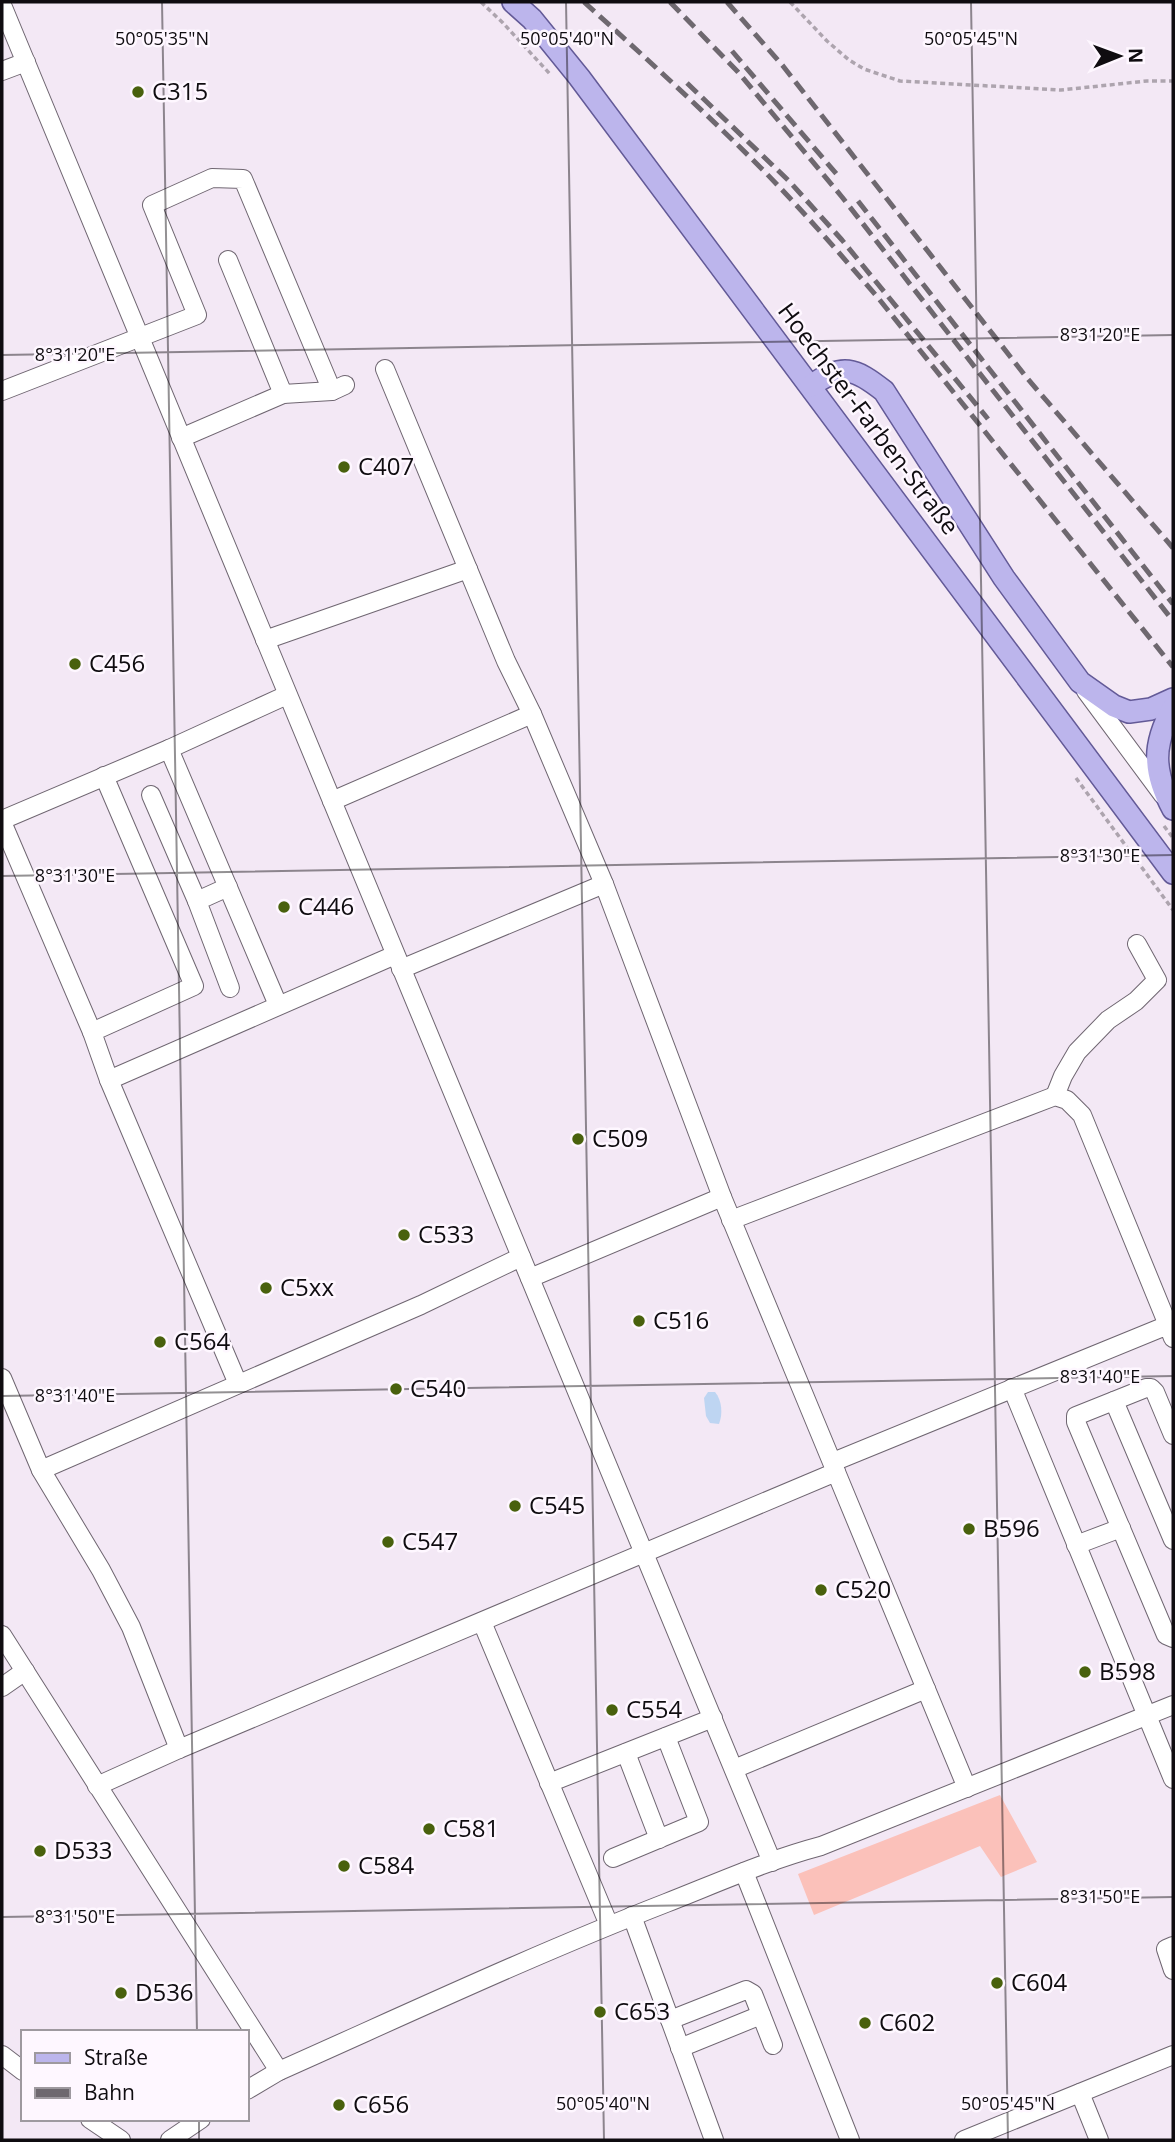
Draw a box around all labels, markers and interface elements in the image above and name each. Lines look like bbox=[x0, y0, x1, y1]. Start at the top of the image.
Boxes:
north arrow bbox=[1084, 21, 1154, 91]
text: 50°05'35"N bbox=[115, 26, 209, 50]
text: 50°05'40"N bbox=[520, 26, 614, 50]
text: 50°05'45"N bbox=[924, 26, 1018, 50]
text: N bbox=[1123, 48, 1149, 64]
place label: C315 bbox=[152, 74, 208, 107]
marker: C315 bbox=[130, 84, 146, 100]
street label: Hoechster-Farben-Straße bbox=[771, 295, 967, 541]
text: 8°31'20"E bbox=[1060, 322, 1140, 346]
text: 8°31'20"E bbox=[35, 342, 115, 366]
place label: C407 bbox=[358, 449, 414, 482]
marker: C407 bbox=[336, 459, 352, 475]
place label: C456 bbox=[89, 646, 145, 679]
marker: C456 bbox=[67, 656, 83, 672]
text: 8°31'30"E bbox=[1060, 843, 1140, 867]
text: 8°31'30"E bbox=[35, 863, 115, 887]
place label: C446 bbox=[298, 889, 354, 922]
marker: C446 bbox=[276, 899, 292, 915]
place label: C509 bbox=[592, 1121, 648, 1154]
marker: C509 bbox=[570, 1131, 586, 1147]
place label: C533 bbox=[418, 1217, 474, 1250]
marker: C533 bbox=[396, 1227, 412, 1243]
place label: C5xx bbox=[280, 1270, 334, 1303]
marker: C5xx bbox=[258, 1280, 274, 1296]
place label: C516 bbox=[653, 1303, 709, 1336]
marker: C516 bbox=[631, 1313, 647, 1329]
place label: C564 bbox=[174, 1324, 231, 1357]
marker: C564 bbox=[152, 1334, 168, 1350]
text: 8°31'40"E bbox=[1060, 1364, 1140, 1388]
place label: C540 bbox=[410, 1371, 466, 1404]
marker: C540 bbox=[388, 1381, 404, 1397]
text: 8°31'40"E bbox=[35, 1383, 115, 1407]
place label: C545 bbox=[529, 1488, 585, 1521]
marker: C545 bbox=[507, 1498, 523, 1514]
place label: B596 bbox=[983, 1511, 1040, 1544]
marker: B596 bbox=[961, 1521, 977, 1537]
place label: C547 bbox=[402, 1524, 458, 1557]
marker: C547 bbox=[380, 1534, 396, 1550]
place label: C520 bbox=[835, 1572, 891, 1605]
marker: C520 bbox=[813, 1582, 829, 1598]
place label: B598 bbox=[1099, 1654, 1156, 1687]
marker: B598 bbox=[1077, 1664, 1093, 1680]
place label: C554 bbox=[626, 1692, 683, 1725]
marker: C554 bbox=[604, 1702, 620, 1718]
place label: C581 bbox=[443, 1811, 499, 1844]
marker: C581 bbox=[421, 1821, 437, 1837]
place label: D533 bbox=[54, 1833, 113, 1866]
marker: D533 bbox=[32, 1843, 48, 1859]
place label: C584 bbox=[358, 1848, 415, 1881]
marker: C584 bbox=[336, 1858, 352, 1874]
text: 8°31'50"E bbox=[1060, 1884, 1140, 1908]
text: 8°31'50"E bbox=[35, 1904, 115, 1928]
place label: C604 bbox=[1011, 1965, 1068, 1998]
place label: D536 bbox=[135, 1975, 194, 2008]
marker: C604 bbox=[989, 1975, 1005, 1991]
marker: D536 bbox=[113, 1985, 129, 2001]
place label: C653 bbox=[614, 1994, 670, 2027]
marker: C653 bbox=[592, 2004, 608, 2020]
place label: C602 bbox=[879, 2005, 935, 2038]
marker: C602 bbox=[857, 2015, 873, 2031]
legend bbox=[21, 2030, 248, 2121]
text: Straße bbox=[84, 2043, 148, 2071]
text: Bahn bbox=[84, 2078, 135, 2106]
place label: C656 bbox=[353, 2087, 409, 2120]
text: 50°05'40"N bbox=[556, 2091, 650, 2115]
text: 50°05'45"N bbox=[961, 2091, 1055, 2115]
marker: C656 bbox=[331, 2097, 347, 2113]

